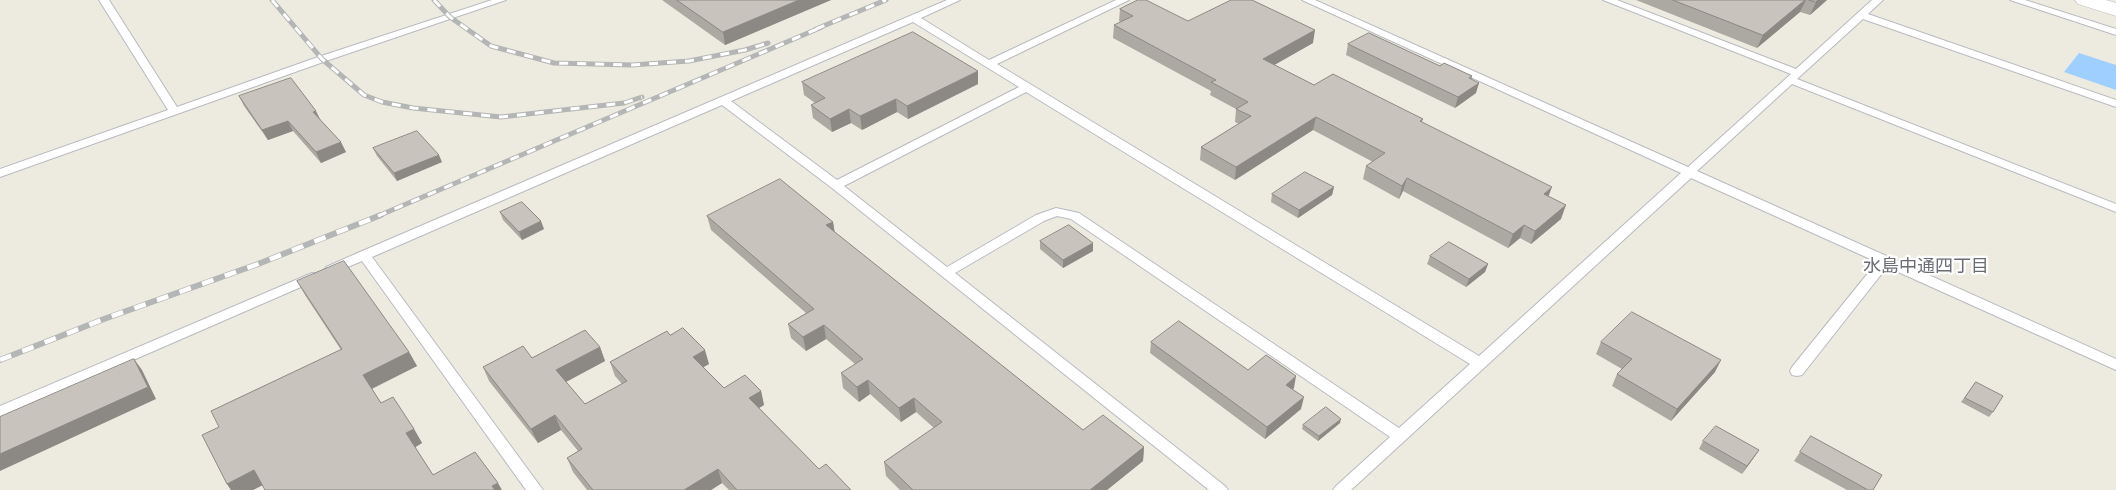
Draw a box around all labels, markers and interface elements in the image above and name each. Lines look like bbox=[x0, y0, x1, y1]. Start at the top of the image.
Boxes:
district label: 水島中通四丁目 bbox=[1863, 256, 1989, 278]

